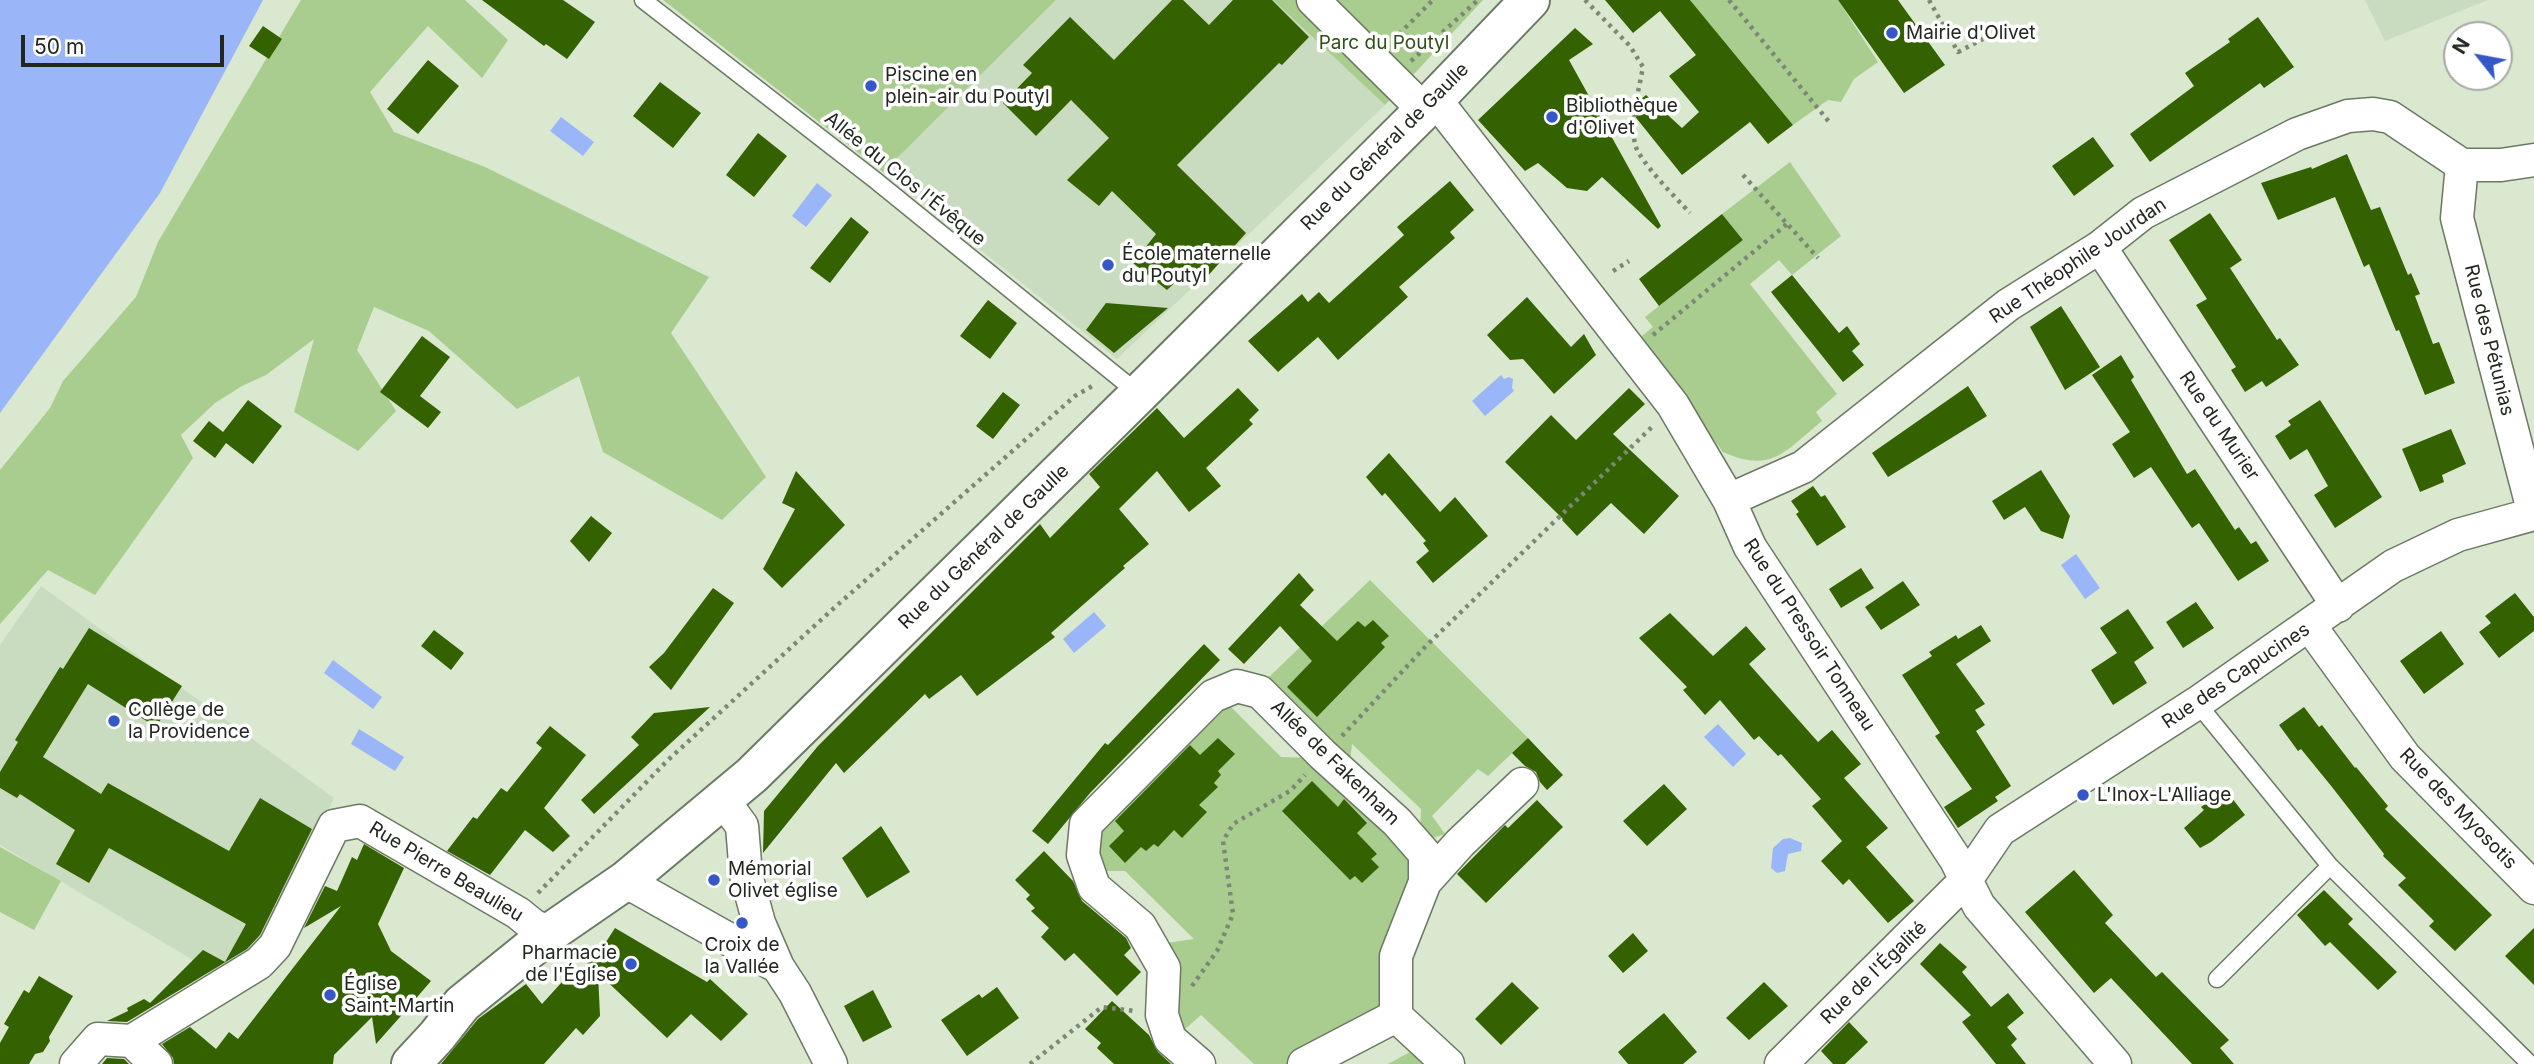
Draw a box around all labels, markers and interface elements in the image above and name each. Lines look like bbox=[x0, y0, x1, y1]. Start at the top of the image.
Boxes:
scale bar bbox=[24, 21, 228, 65]
north arrow bbox=[2443, 21, 2513, 91]
place label: Mairie d'Olivet bbox=[1906, 22, 2036, 44]
marker: Mairie d'Olivet bbox=[1884, 25, 1900, 41]
park label: Parc du Poutyl bbox=[1319, 32, 1449, 54]
text: 50 m bbox=[34, 34, 84, 59]
text: N bbox=[2448, 34, 2475, 58]
street label: Rue du Général de Gaulle bbox=[1296, 58, 1474, 236]
place label: Piscine en plein-air du Poutyl bbox=[885, 64, 1049, 108]
marker: Piscine en plein-air du Poutyl bbox=[863, 78, 879, 94]
place label: Bibliothèque d'Olivet bbox=[1566, 95, 1678, 139]
street label: Allée du Clos l'Évêque bbox=[820, 107, 990, 251]
marker: Bibliothèque d'Olivet bbox=[1544, 109, 1560, 125]
street label: Rue Théophile Jourdan bbox=[1985, 193, 2171, 329]
place label: École maternelle du Poutyl bbox=[1122, 243, 1271, 287]
marker: École maternelle du Poutyl bbox=[1100, 257, 1116, 273]
street label: Rue des Pétunias bbox=[2459, 262, 2519, 418]
street label: Rue du Murier bbox=[2174, 367, 2264, 485]
street label: Rue du Général de Gaulle bbox=[894, 460, 1074, 634]
street label: Rue du Pressoir Tonneau bbox=[1738, 535, 1880, 735]
street label: Rue des Capucines bbox=[2158, 618, 2314, 734]
street label: Allée de Fakenham bbox=[1266, 696, 1404, 830]
place label: Collège de la Providence bbox=[128, 699, 250, 743]
marker: Collège de la Providence bbox=[106, 713, 122, 729]
street label: Rue des Myosotis bbox=[2395, 744, 2521, 874]
place label: L'Inox-L'Alliage bbox=[2097, 784, 2231, 806]
marker: L'Inox-L'Alliage bbox=[2075, 787, 2091, 803]
street label: Rue Pierre Beaulieu bbox=[365, 817, 527, 927]
place label: Mémorial Olivet église bbox=[728, 858, 838, 902]
marker: Mémorial Olivet église bbox=[706, 872, 722, 888]
marker: Croix de la Vallée bbox=[734, 915, 750, 931]
street label: Rue de l'Égalité bbox=[1816, 917, 1932, 1029]
place label: Croix de la Vallée bbox=[704, 934, 780, 978]
place label: Pharmacie de l'Église bbox=[522, 942, 617, 986]
marker: Pharmacie de l'Église bbox=[623, 956, 639, 972]
place label: Église Saint-Martin bbox=[344, 973, 455, 1017]
marker: Église Saint-Martin bbox=[322, 987, 338, 1003]

